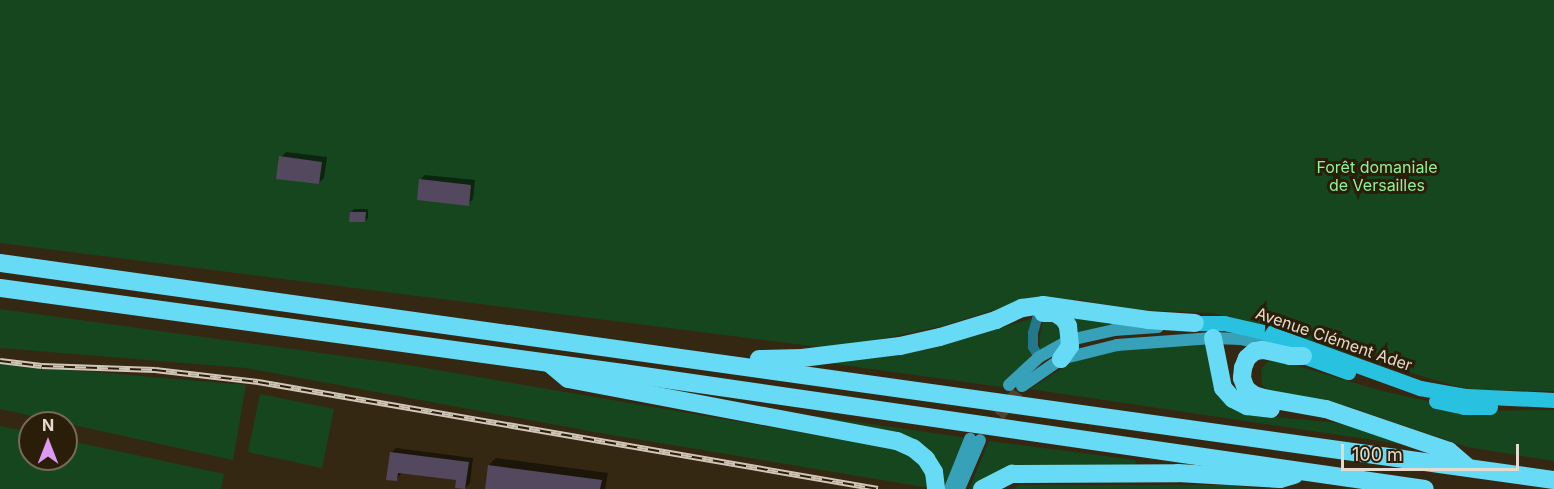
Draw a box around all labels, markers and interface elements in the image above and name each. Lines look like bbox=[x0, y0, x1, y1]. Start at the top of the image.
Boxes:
park label: Forêt domaniale de Versailles bbox=[1316, 157, 1438, 195]
street label: Avenue Clément Ader bbox=[1253, 303, 1415, 375]
north arrow bbox=[18, 411, 78, 471]
text: N bbox=[42, 415, 54, 435]
scale bar bbox=[1344, 432, 1522, 470]
text: 100 m bbox=[1352, 444, 1403, 465]

